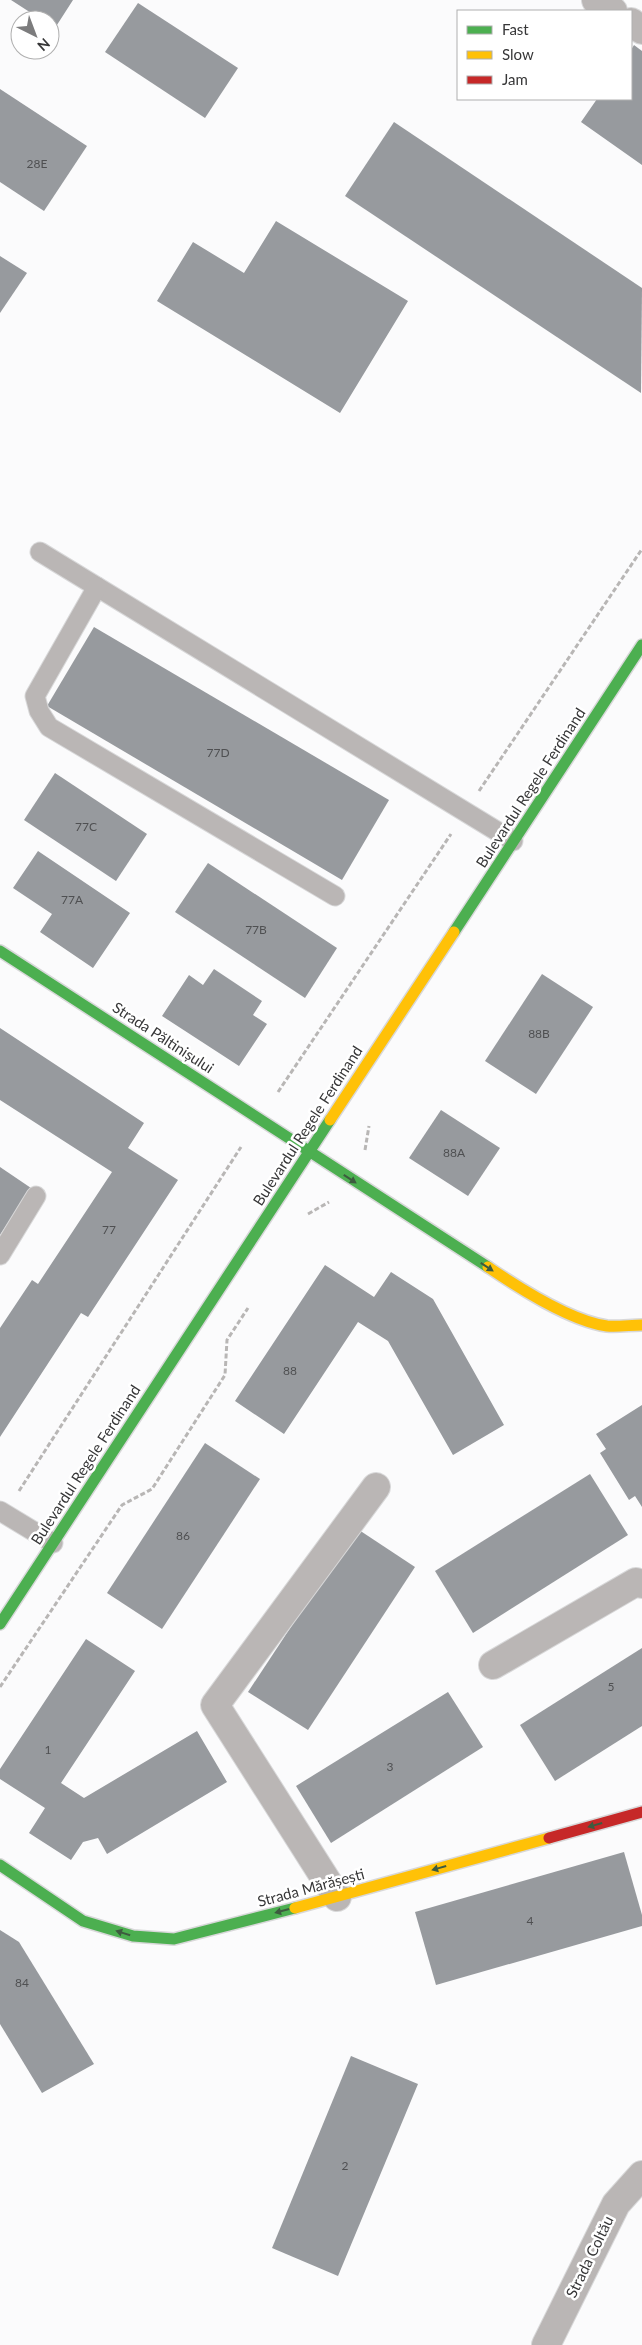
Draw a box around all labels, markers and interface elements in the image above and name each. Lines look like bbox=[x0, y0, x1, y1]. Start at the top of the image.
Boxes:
north arrow bbox=[10, 10, 60, 60]
legend bbox=[457, 10, 632, 100]
text: Fast bbox=[502, 20, 529, 38]
text: N bbox=[34, 35, 54, 55]
text: Slow bbox=[502, 45, 534, 63]
text: Jam bbox=[502, 70, 528, 88]
house number: 28E bbox=[27, 156, 47, 171]
street label: Bulevardul Regele Ferdinand bbox=[472, 704, 589, 871]
house number: 77D bbox=[206, 745, 230, 760]
house number: 77C bbox=[75, 819, 97, 834]
house number: 77A bbox=[61, 892, 84, 907]
house number: 77B bbox=[245, 922, 267, 937]
street label: Strada Păltinișului bbox=[110, 998, 218, 1077]
house number: 88B bbox=[528, 1026, 550, 1041]
street label: Bulevardul Regele Ferdinand bbox=[249, 1042, 366, 1209]
house number: 88A bbox=[443, 1145, 466, 1160]
one-way arrow bbox=[344, 1174, 357, 1183]
house number: 77 bbox=[102, 1222, 116, 1237]
one-way arrow bbox=[480, 1262, 493, 1272]
house number: 88 bbox=[283, 1363, 297, 1378]
street label: Bulevardul Regele Ferdinand bbox=[27, 1381, 144, 1548]
house number: 86 bbox=[176, 1528, 190, 1543]
house number: 5 bbox=[608, 1679, 615, 1694]
house number: 1 bbox=[45, 1742, 52, 1757]
house number: 3 bbox=[387, 1759, 394, 1774]
one-way arrow bbox=[587, 1821, 602, 1829]
street label: Strada Mărășești bbox=[255, 1864, 366, 1910]
one-way arrow bbox=[431, 1865, 446, 1873]
one-way arrow bbox=[274, 1907, 289, 1915]
house number: 4 bbox=[527, 1913, 534, 1928]
one-way arrow bbox=[116, 1929, 131, 1937]
house number: 84 bbox=[15, 1975, 29, 1990]
house number: 2 bbox=[342, 2158, 349, 2173]
street label: Strada Coltău bbox=[562, 2213, 617, 2300]

